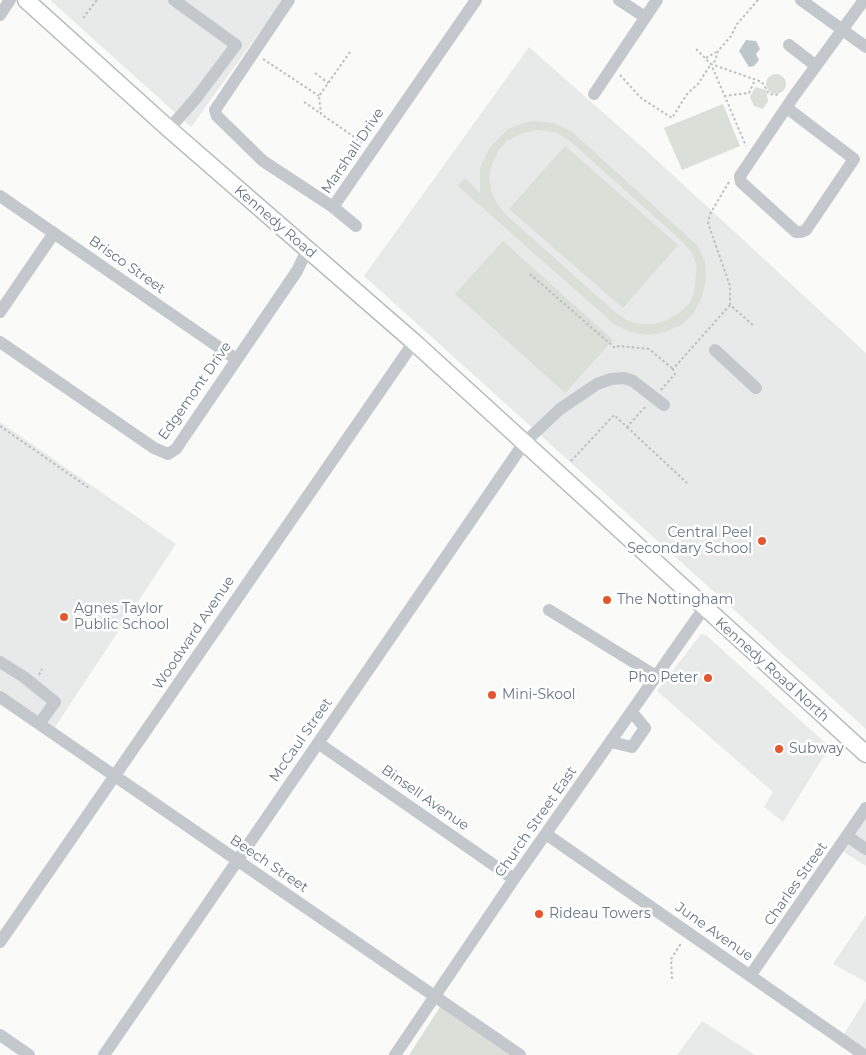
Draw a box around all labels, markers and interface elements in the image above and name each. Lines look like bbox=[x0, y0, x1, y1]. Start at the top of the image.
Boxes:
street label: Marshall Drive bbox=[318, 105, 388, 197]
street label: Kennedy Road bbox=[231, 182, 319, 262]
street label: Brisco Street bbox=[86, 233, 168, 297]
street label: Edgemont Drive bbox=[155, 339, 235, 443]
place label: Central Peel Secondary School bbox=[627, 525, 752, 558]
marker: Central Peel Secondary School bbox=[756, 535, 768, 547]
street label: Woodward Avenue bbox=[150, 573, 238, 693]
place label: The Nottingham bbox=[617, 592, 733, 608]
marker: The Nottingham bbox=[601, 594, 613, 606]
place label: Agnes Taylor Public School bbox=[74, 601, 169, 634]
marker: Agnes Taylor Public School bbox=[58, 611, 70, 623]
street label: Kennedy Road North bbox=[712, 614, 832, 726]
place label: Pho Peter bbox=[628, 670, 698, 686]
marker: Pho Peter bbox=[702, 672, 714, 684]
place label: Mini-Skool bbox=[502, 687, 575, 703]
marker: Mini-Skool bbox=[486, 689, 498, 701]
street label: McCaul Street bbox=[266, 695, 336, 785]
place label: Subway bbox=[789, 741, 844, 757]
marker: Subway bbox=[773, 743, 785, 755]
street label: Binsell Avenue bbox=[378, 762, 472, 834]
street label: Church Street East bbox=[492, 763, 580, 881]
street label: Beech Street bbox=[227, 832, 311, 896]
street label: Charles Street bbox=[761, 839, 831, 929]
street label: June Avenue bbox=[672, 899, 756, 965]
place label: Rideau Towers bbox=[549, 906, 651, 922]
marker: Rideau Towers bbox=[533, 908, 545, 920]

